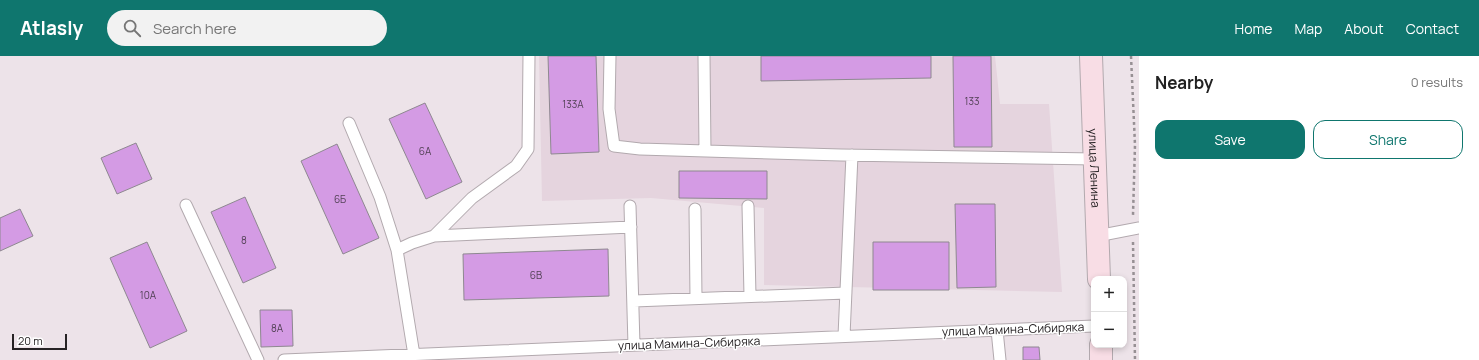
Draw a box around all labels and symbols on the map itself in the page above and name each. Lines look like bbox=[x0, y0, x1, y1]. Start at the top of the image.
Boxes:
house number: 133 bbox=[965, 94, 979, 108]
house number: 133А bbox=[562, 97, 584, 111]
street label: улица Ленина bbox=[1085, 128, 1105, 208]
house number: 6А bbox=[419, 144, 432, 158]
house number: 6Б bbox=[334, 192, 346, 206]
house number: 8 bbox=[241, 233, 247, 247]
house number: 6В bbox=[530, 268, 542, 282]
house number: 10А bbox=[140, 288, 157, 302]
street label: улица Мамина-Сибиряка bbox=[941, 318, 1085, 340]
house number: 8А bbox=[271, 321, 284, 335]
scale bar bbox=[12, 332, 67, 351]
street label: улица Мамина-Сибиряка bbox=[617, 332, 761, 354]

